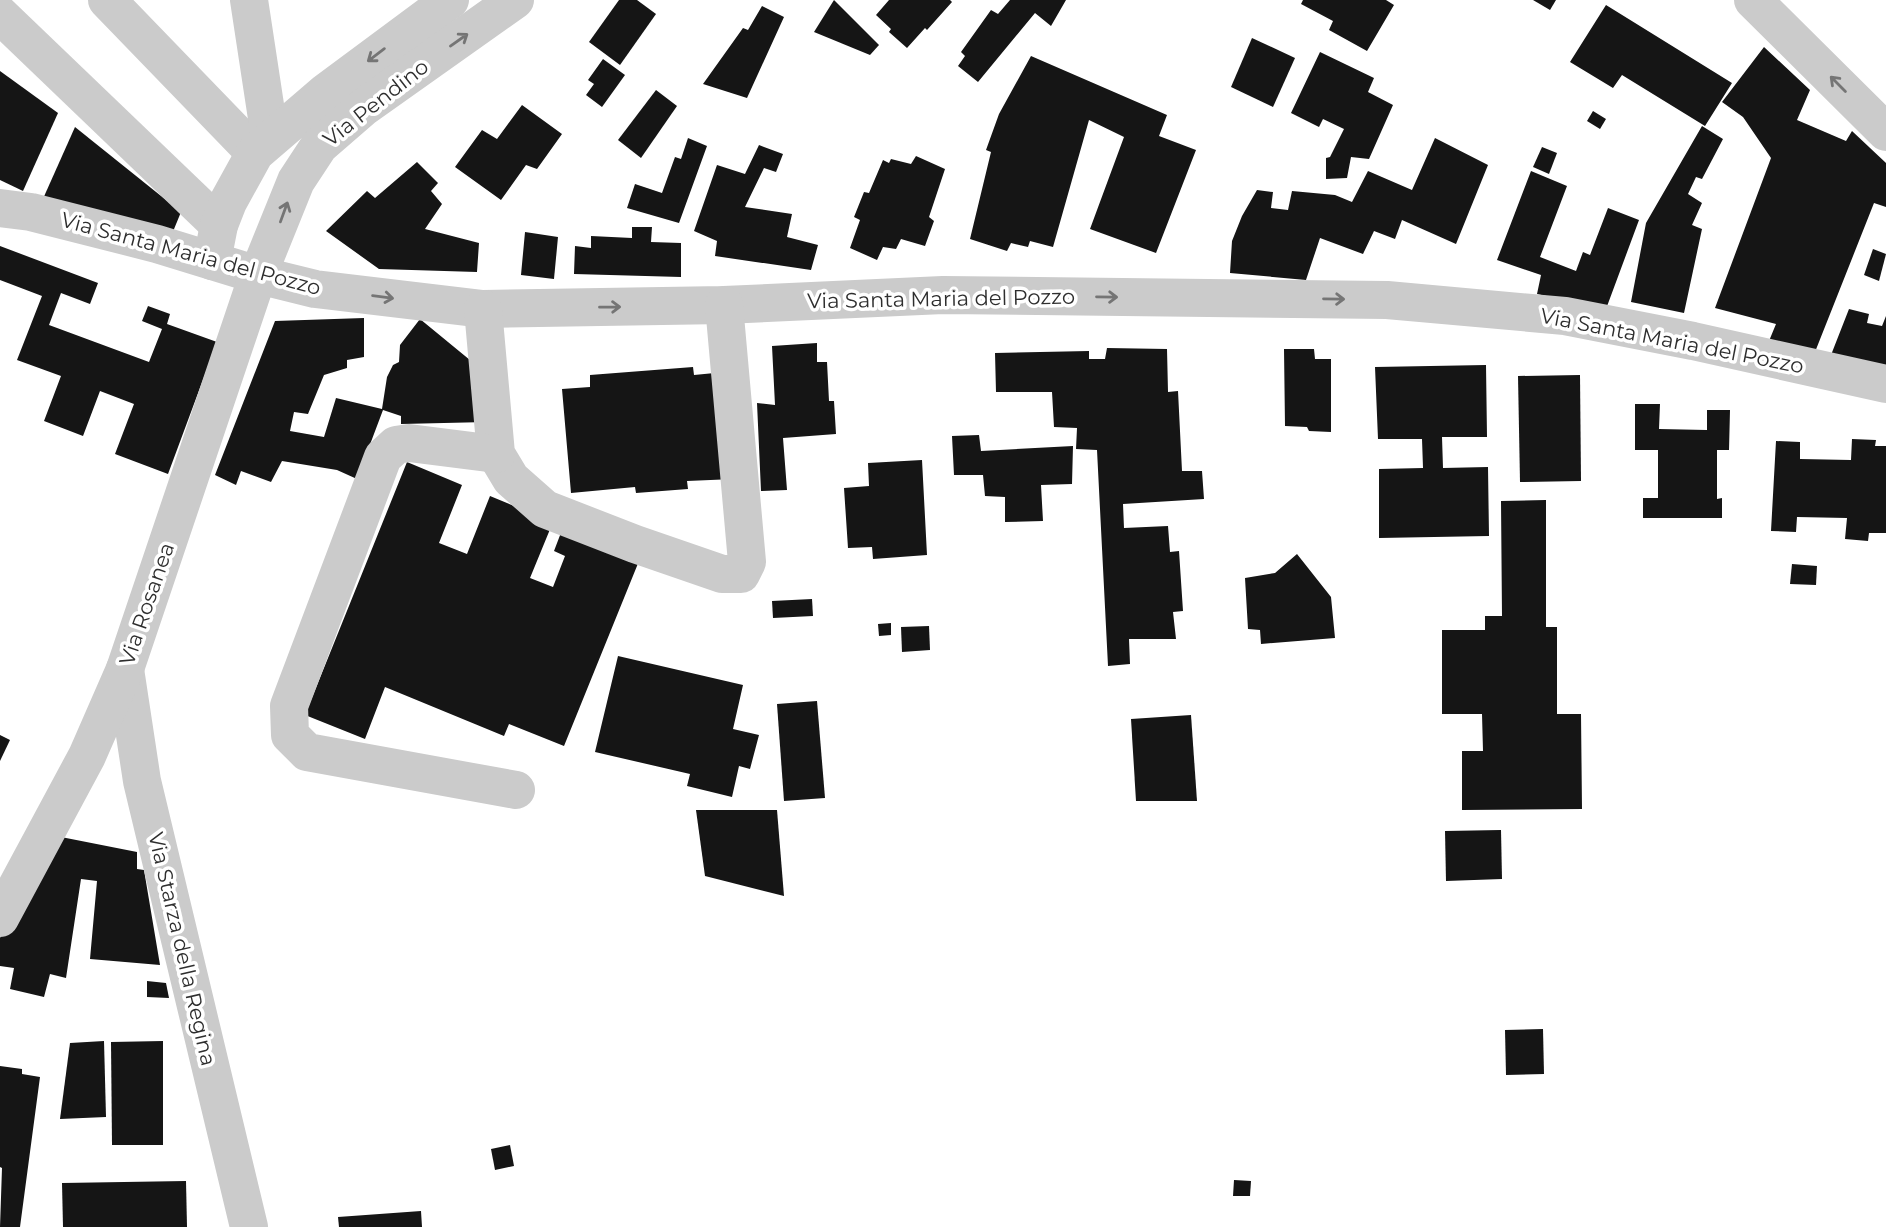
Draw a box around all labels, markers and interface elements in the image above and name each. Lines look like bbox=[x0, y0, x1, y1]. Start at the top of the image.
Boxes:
one-way arrow bbox=[449, 32, 468, 47]
one-way arrow bbox=[367, 48, 386, 63]
street label: Via Pendino bbox=[318, 54, 433, 151]
one-way arrow bbox=[1829, 76, 1846, 93]
one-way arrow bbox=[279, 202, 291, 224]
street label: Via Santa Maria del Pozzo bbox=[59, 207, 324, 300]
street label: Via Santa Maria del Pozzo bbox=[807, 284, 1075, 313]
one-way arrow bbox=[1095, 290, 1118, 303]
one-way arrow bbox=[371, 291, 394, 304]
one-way arrow bbox=[1322, 293, 1345, 306]
one-way arrow bbox=[598, 300, 621, 314]
street label: Via Santa Maria del Pozzo bbox=[1538, 303, 1806, 378]
street label: Via Rosanea bbox=[114, 539, 179, 668]
street label: Via Starza della Regina bbox=[143, 830, 222, 1068]

